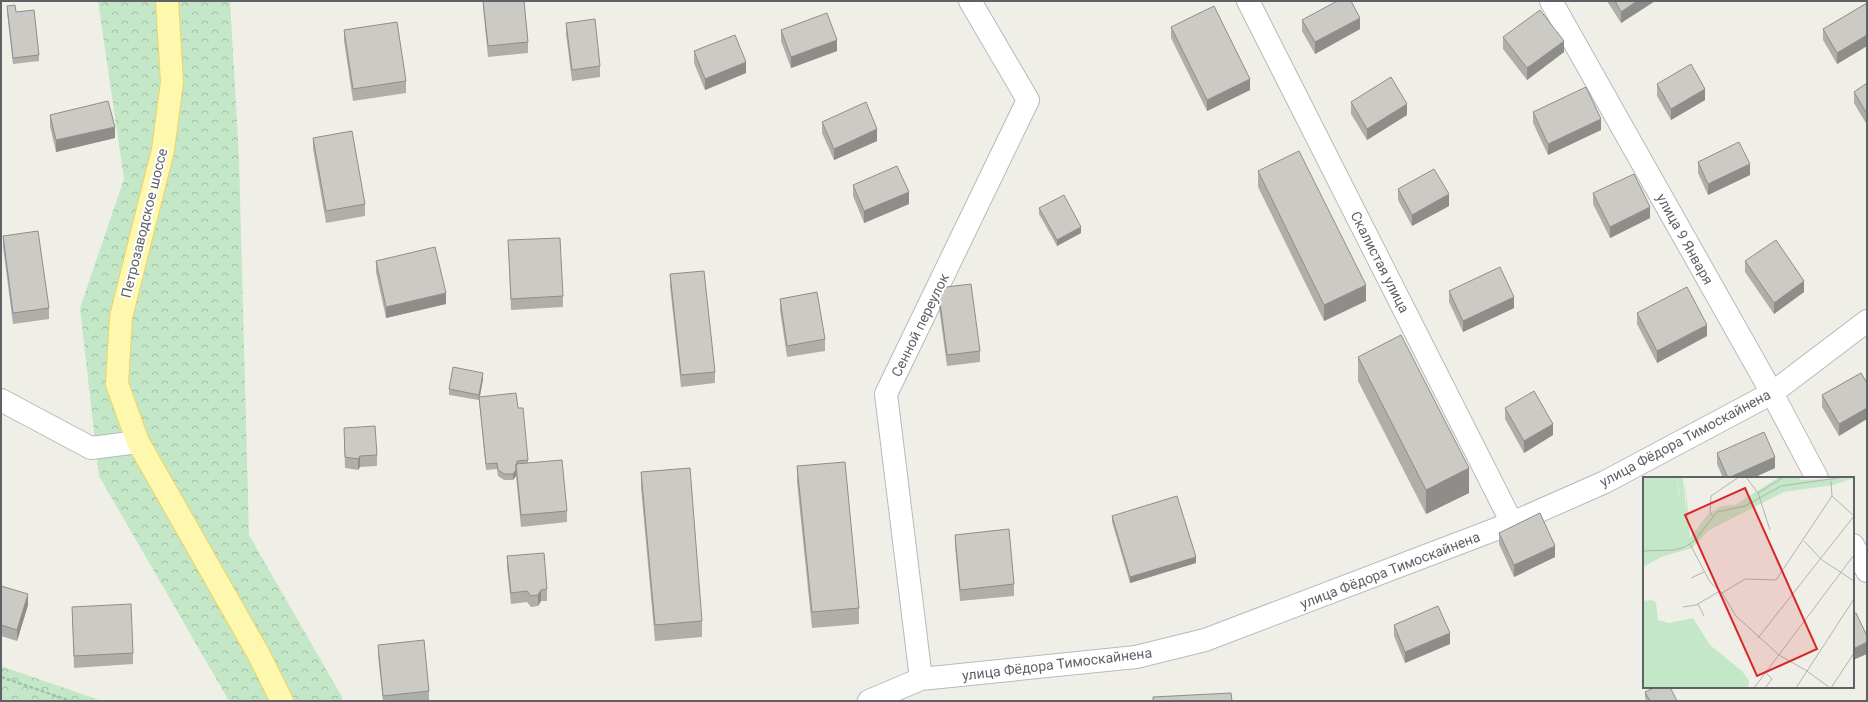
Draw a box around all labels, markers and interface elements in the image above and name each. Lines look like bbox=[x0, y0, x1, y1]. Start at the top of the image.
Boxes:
street label: Петрозаводское шоссе bbox=[118, 147, 170, 299]
street label: улица 9 Января bbox=[1653, 191, 1717, 287]
street label: Скалистая улица bbox=[1348, 209, 1412, 315]
street label: Сенной переулок bbox=[888, 270, 952, 379]
street label: улица Фёдора Тимоскайнена bbox=[1597, 386, 1773, 490]
inset map bbox=[1643, 477, 1854, 688]
street label: улица Фёдора Тимоскайнена bbox=[1298, 528, 1482, 612]
street label: улица Фёдора Тимоскайнена bbox=[961, 644, 1153, 684]

